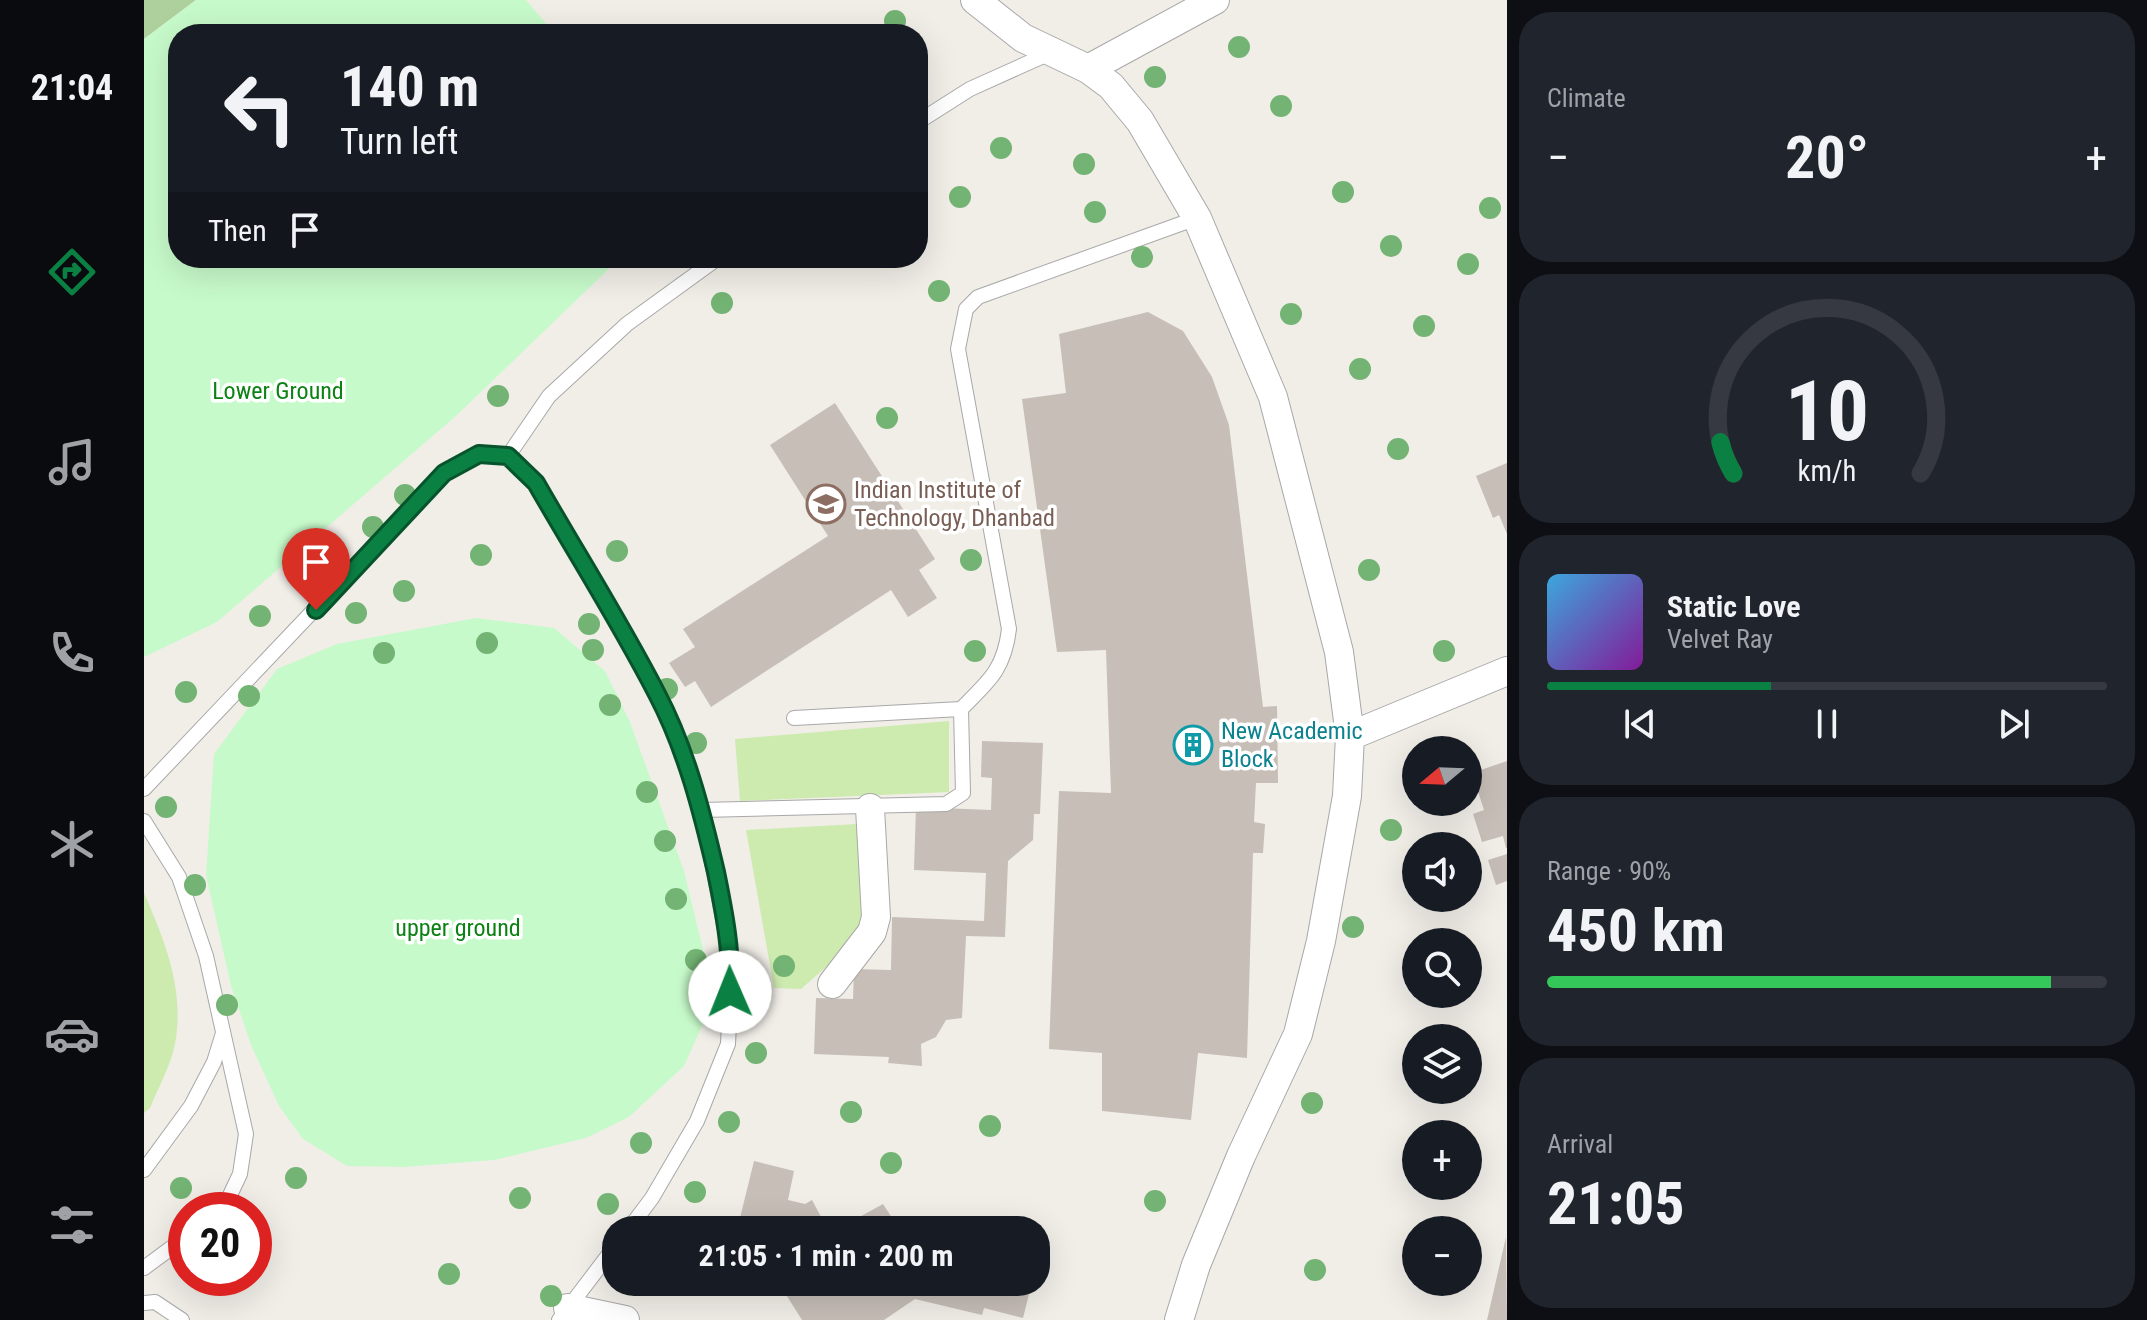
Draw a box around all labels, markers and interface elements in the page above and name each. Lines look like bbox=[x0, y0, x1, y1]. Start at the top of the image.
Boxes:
text: 140 m bbox=[340, 54, 479, 120]
icon: left bbox=[208, 56, 312, 160]
text: 21:04 bbox=[31, 67, 113, 109]
text: Climate bbox=[1547, 83, 1626, 113]
text: Turn left bbox=[340, 121, 458, 163]
text: 20° bbox=[1785, 122, 1869, 193]
text: − bbox=[1547, 132, 1569, 184]
text: + bbox=[2085, 132, 2107, 184]
icon: arrive bbox=[283, 208, 327, 252]
text: Then bbox=[208, 213, 267, 248]
icon: directions bbox=[44, 244, 100, 300]
text: 10 bbox=[1785, 363, 1869, 460]
park label: Lower Ground bbox=[212, 377, 344, 405]
icon: music bbox=[44, 434, 100, 490]
text: km/h bbox=[1798, 455, 1856, 489]
place label: Indian Institute of Technology, Dhanbad bbox=[854, 476, 1055, 532]
school or university icon: Indian Institute of Technology, Dhanbad bbox=[805, 483, 847, 525]
pin bbox=[282, 528, 350, 610]
icon: arrive bbox=[294, 540, 338, 584]
text: Static Love bbox=[1667, 589, 1801, 624]
text: Velvet Ray bbox=[1667, 624, 1773, 654]
icon: phone bbox=[44, 625, 100, 681]
icon: previous bbox=[1618, 702, 1662, 746]
icon: pause bbox=[1805, 702, 1849, 746]
icon: next bbox=[1992, 702, 2036, 746]
place label: New Academic Block bbox=[1221, 717, 1362, 773]
building icon: New Academic Block bbox=[1172, 724, 1214, 766]
north arrow bbox=[1402, 736, 1482, 816]
map controls bbox=[1402, 736, 1482, 1296]
icon: climate bbox=[44, 816, 100, 872]
button: sound bbox=[1402, 832, 1482, 912]
text: Range · 90% bbox=[1547, 856, 1671, 886]
text: 450 km bbox=[1547, 895, 1725, 966]
park label: upper ground bbox=[395, 914, 521, 942]
button: search bbox=[1402, 928, 1482, 1008]
position arrow bbox=[688, 950, 772, 1034]
icon: car bbox=[44, 1006, 100, 1062]
button: layers bbox=[1402, 1024, 1482, 1104]
button: + bbox=[1402, 1120, 1482, 1200]
text: Arrival bbox=[1547, 1129, 1613, 1159]
text: 21:05 bbox=[1547, 1168, 1685, 1239]
speed limit sign: 20 bbox=[168, 1192, 272, 1296]
icon: filters bbox=[44, 1197, 100, 1253]
button: − bbox=[1402, 1216, 1482, 1296]
text: 21:05 · 1 min · 200 m bbox=[699, 1238, 953, 1273]

